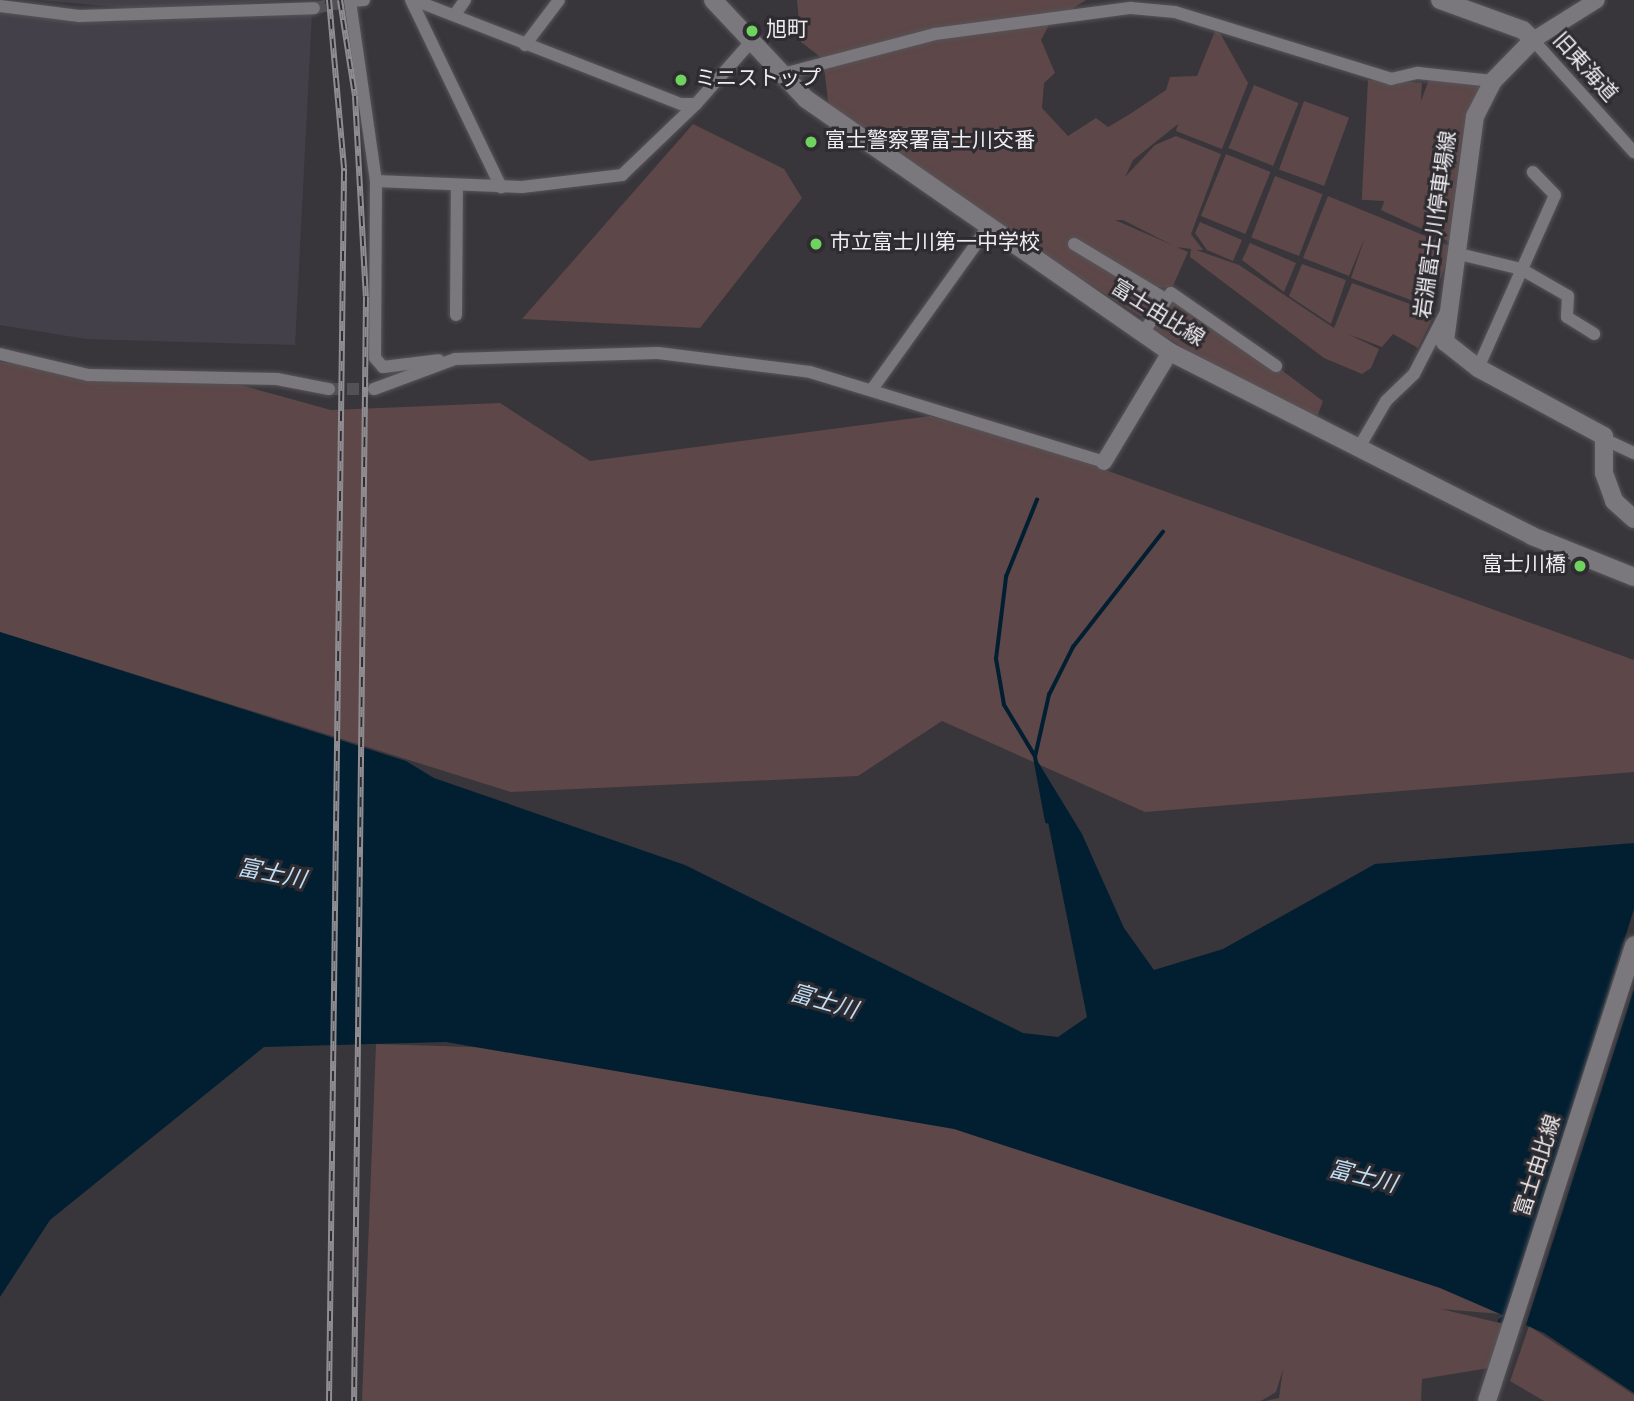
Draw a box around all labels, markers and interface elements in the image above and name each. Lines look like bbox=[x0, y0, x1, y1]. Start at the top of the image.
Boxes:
place label: 旭町 bbox=[766, 18, 808, 44]
marker: 旭町 bbox=[744, 23, 760, 39]
street label: 旧東海道 bbox=[1547, 28, 1621, 108]
place label: ミニストップ bbox=[695, 67, 821, 93]
marker: ミニストップ bbox=[673, 72, 689, 88]
place label: 富士警察署富士川交番 bbox=[825, 129, 1035, 155]
street label: 岩淵富士川停車場線 bbox=[1411, 130, 1463, 320]
marker: 富士警察署富士川交番 bbox=[803, 134, 819, 150]
place label: 市立富士川第一中学校 bbox=[830, 231, 1040, 257]
marker: 市立富士川第一中学校 bbox=[808, 236, 824, 252]
street label: 富士由比線 bbox=[1106, 275, 1208, 353]
place label: 富士川橋 bbox=[1482, 553, 1566, 579]
marker: 富士川橋 bbox=[1572, 558, 1588, 574]
water label: 富士川 bbox=[235, 856, 307, 896]
water label: 富士川 bbox=[786, 981, 860, 1027]
street label: 富士由比線 bbox=[1511, 1112, 1567, 1220]
water label: 富士川 bbox=[1325, 1157, 1399, 1201]

